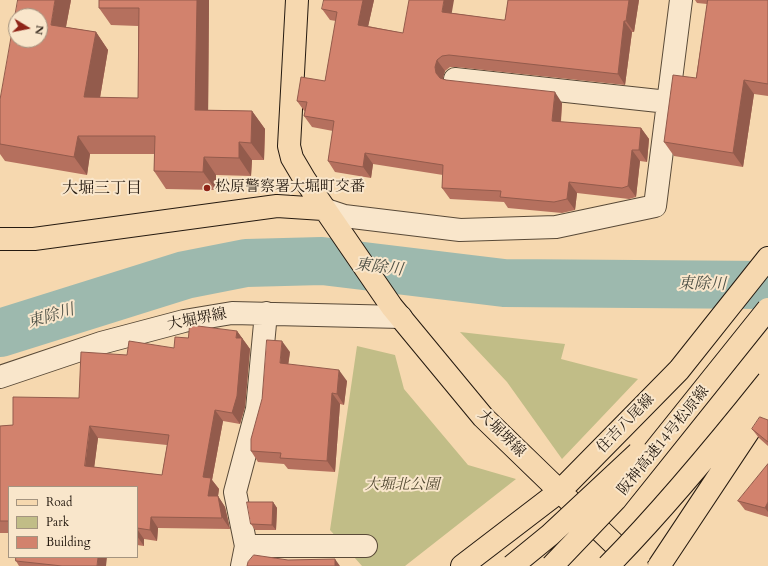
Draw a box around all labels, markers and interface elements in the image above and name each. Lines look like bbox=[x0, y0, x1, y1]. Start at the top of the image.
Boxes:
north arrow bbox=[8, 8, 48, 48]
text: N bbox=[31, 24, 48, 36]
district label: 大堀三丁目 bbox=[62, 179, 142, 199]
place label: 松原警察署大堀町交番 bbox=[215, 179, 365, 197]
marker: 松原警察署大堀町交番 bbox=[202, 183, 212, 193]
water label: 東除川 bbox=[354, 256, 404, 280]
water label: 東除川 bbox=[678, 275, 726, 295]
water label: 東除川 bbox=[25, 301, 77, 333]
street label: 大堀堺線 bbox=[166, 305, 228, 335]
street label: 阪神高速14号松原線 bbox=[614, 383, 714, 499]
street label: 住吉八尾線 bbox=[593, 391, 659, 457]
street label: 大堀堺線 bbox=[473, 406, 529, 462]
park label: 大堀北公園 bbox=[365, 477, 439, 495]
legend bbox=[8, 486, 138, 558]
text: Road bbox=[46, 494, 72, 510]
text: Park bbox=[46, 514, 69, 530]
text: Building bbox=[46, 534, 90, 550]

